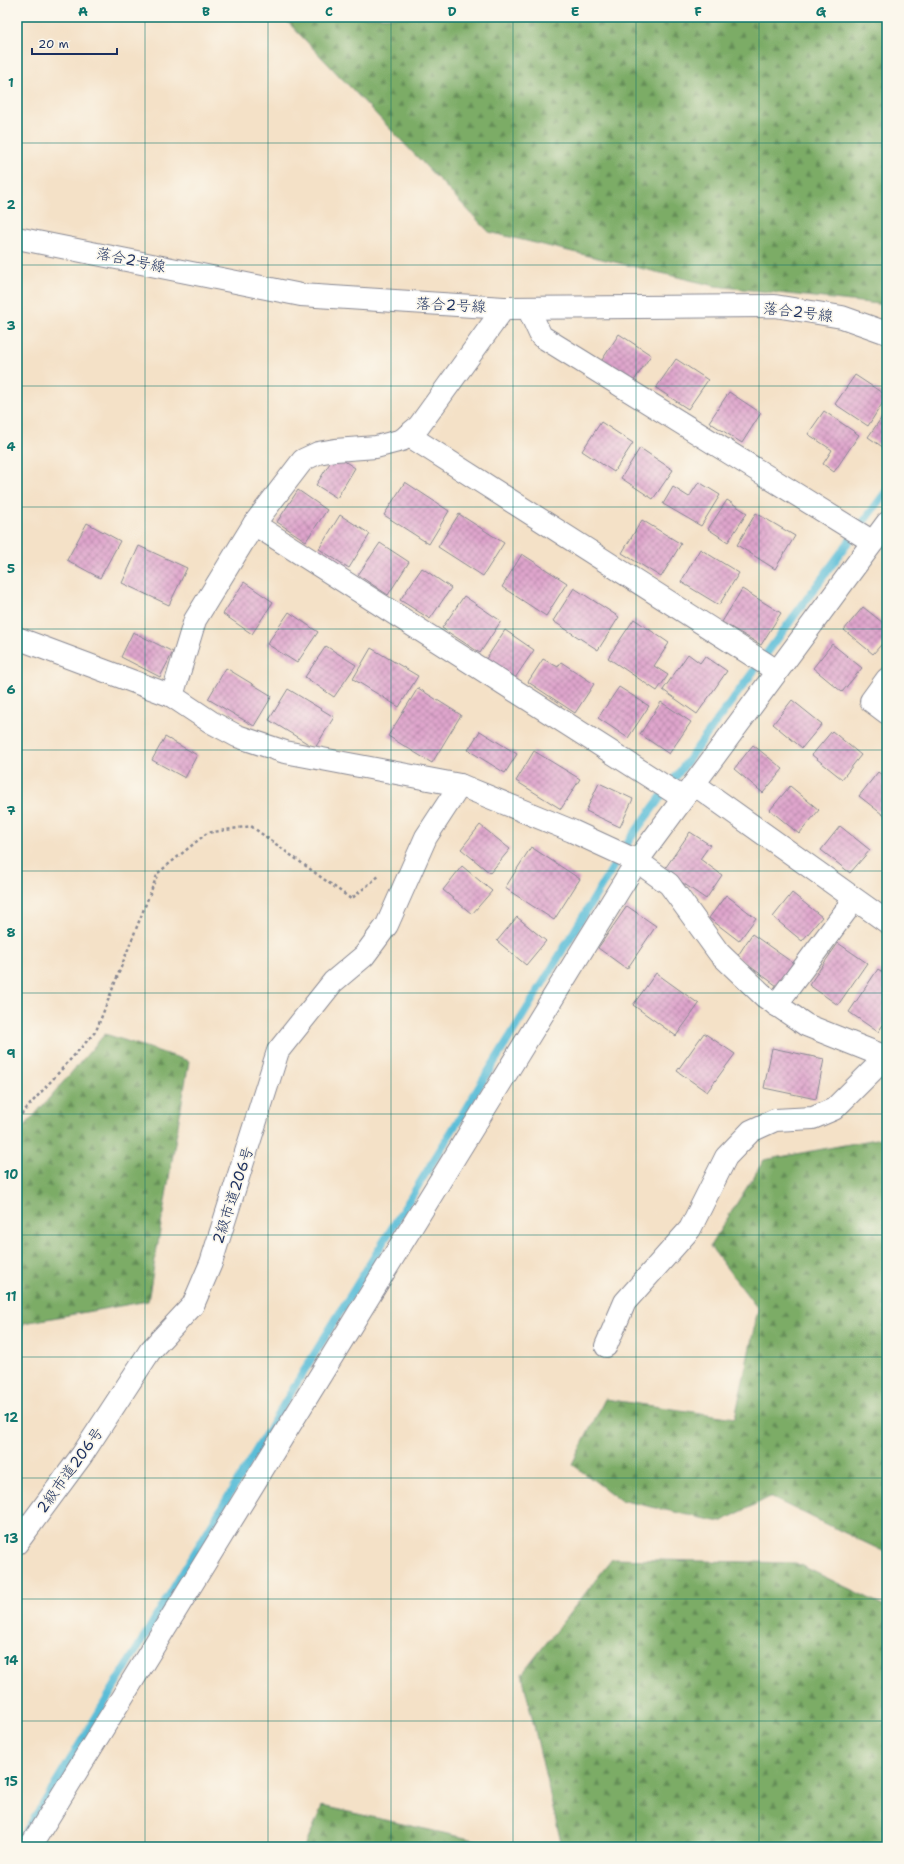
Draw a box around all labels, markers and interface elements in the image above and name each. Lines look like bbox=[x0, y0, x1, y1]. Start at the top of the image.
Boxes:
text: A bbox=[78, 3, 88, 20]
text: B bbox=[202, 3, 210, 20]
text: C bbox=[325, 3, 333, 20]
text: D bbox=[447, 3, 457, 20]
text: E bbox=[571, 3, 580, 20]
text: F bbox=[694, 3, 702, 20]
text: G bbox=[816, 3, 827, 20]
scale bar bbox=[32, 30, 117, 56]
text: 20 m bbox=[38, 36, 69, 52]
text: 1 bbox=[8, 74, 14, 91]
text: 2 bbox=[6, 196, 16, 213]
street label: 落合2号線 bbox=[94, 243, 168, 277]
street label: 落合2号線 bbox=[415, 293, 487, 317]
street label: 落合2号線 bbox=[762, 298, 834, 326]
text: 3 bbox=[6, 317, 16, 334]
text: 4 bbox=[6, 438, 16, 455]
text: 5 bbox=[7, 560, 15, 577]
text: 6 bbox=[6, 681, 16, 698]
text: 7 bbox=[6, 802, 16, 819]
text: 8 bbox=[6, 924, 16, 941]
text: 9 bbox=[6, 1045, 16, 1062]
street label: 2級市道206号 bbox=[208, 1144, 258, 1246]
text: 10 bbox=[4, 1166, 18, 1183]
text: 11 bbox=[5, 1288, 17, 1305]
text: 12 bbox=[4, 1409, 18, 1426]
street label: 2級市道206号 bbox=[32, 1423, 108, 1517]
text: 13 bbox=[4, 1530, 18, 1547]
text: 14 bbox=[4, 1652, 18, 1669]
text: 15 bbox=[4, 1773, 18, 1790]

